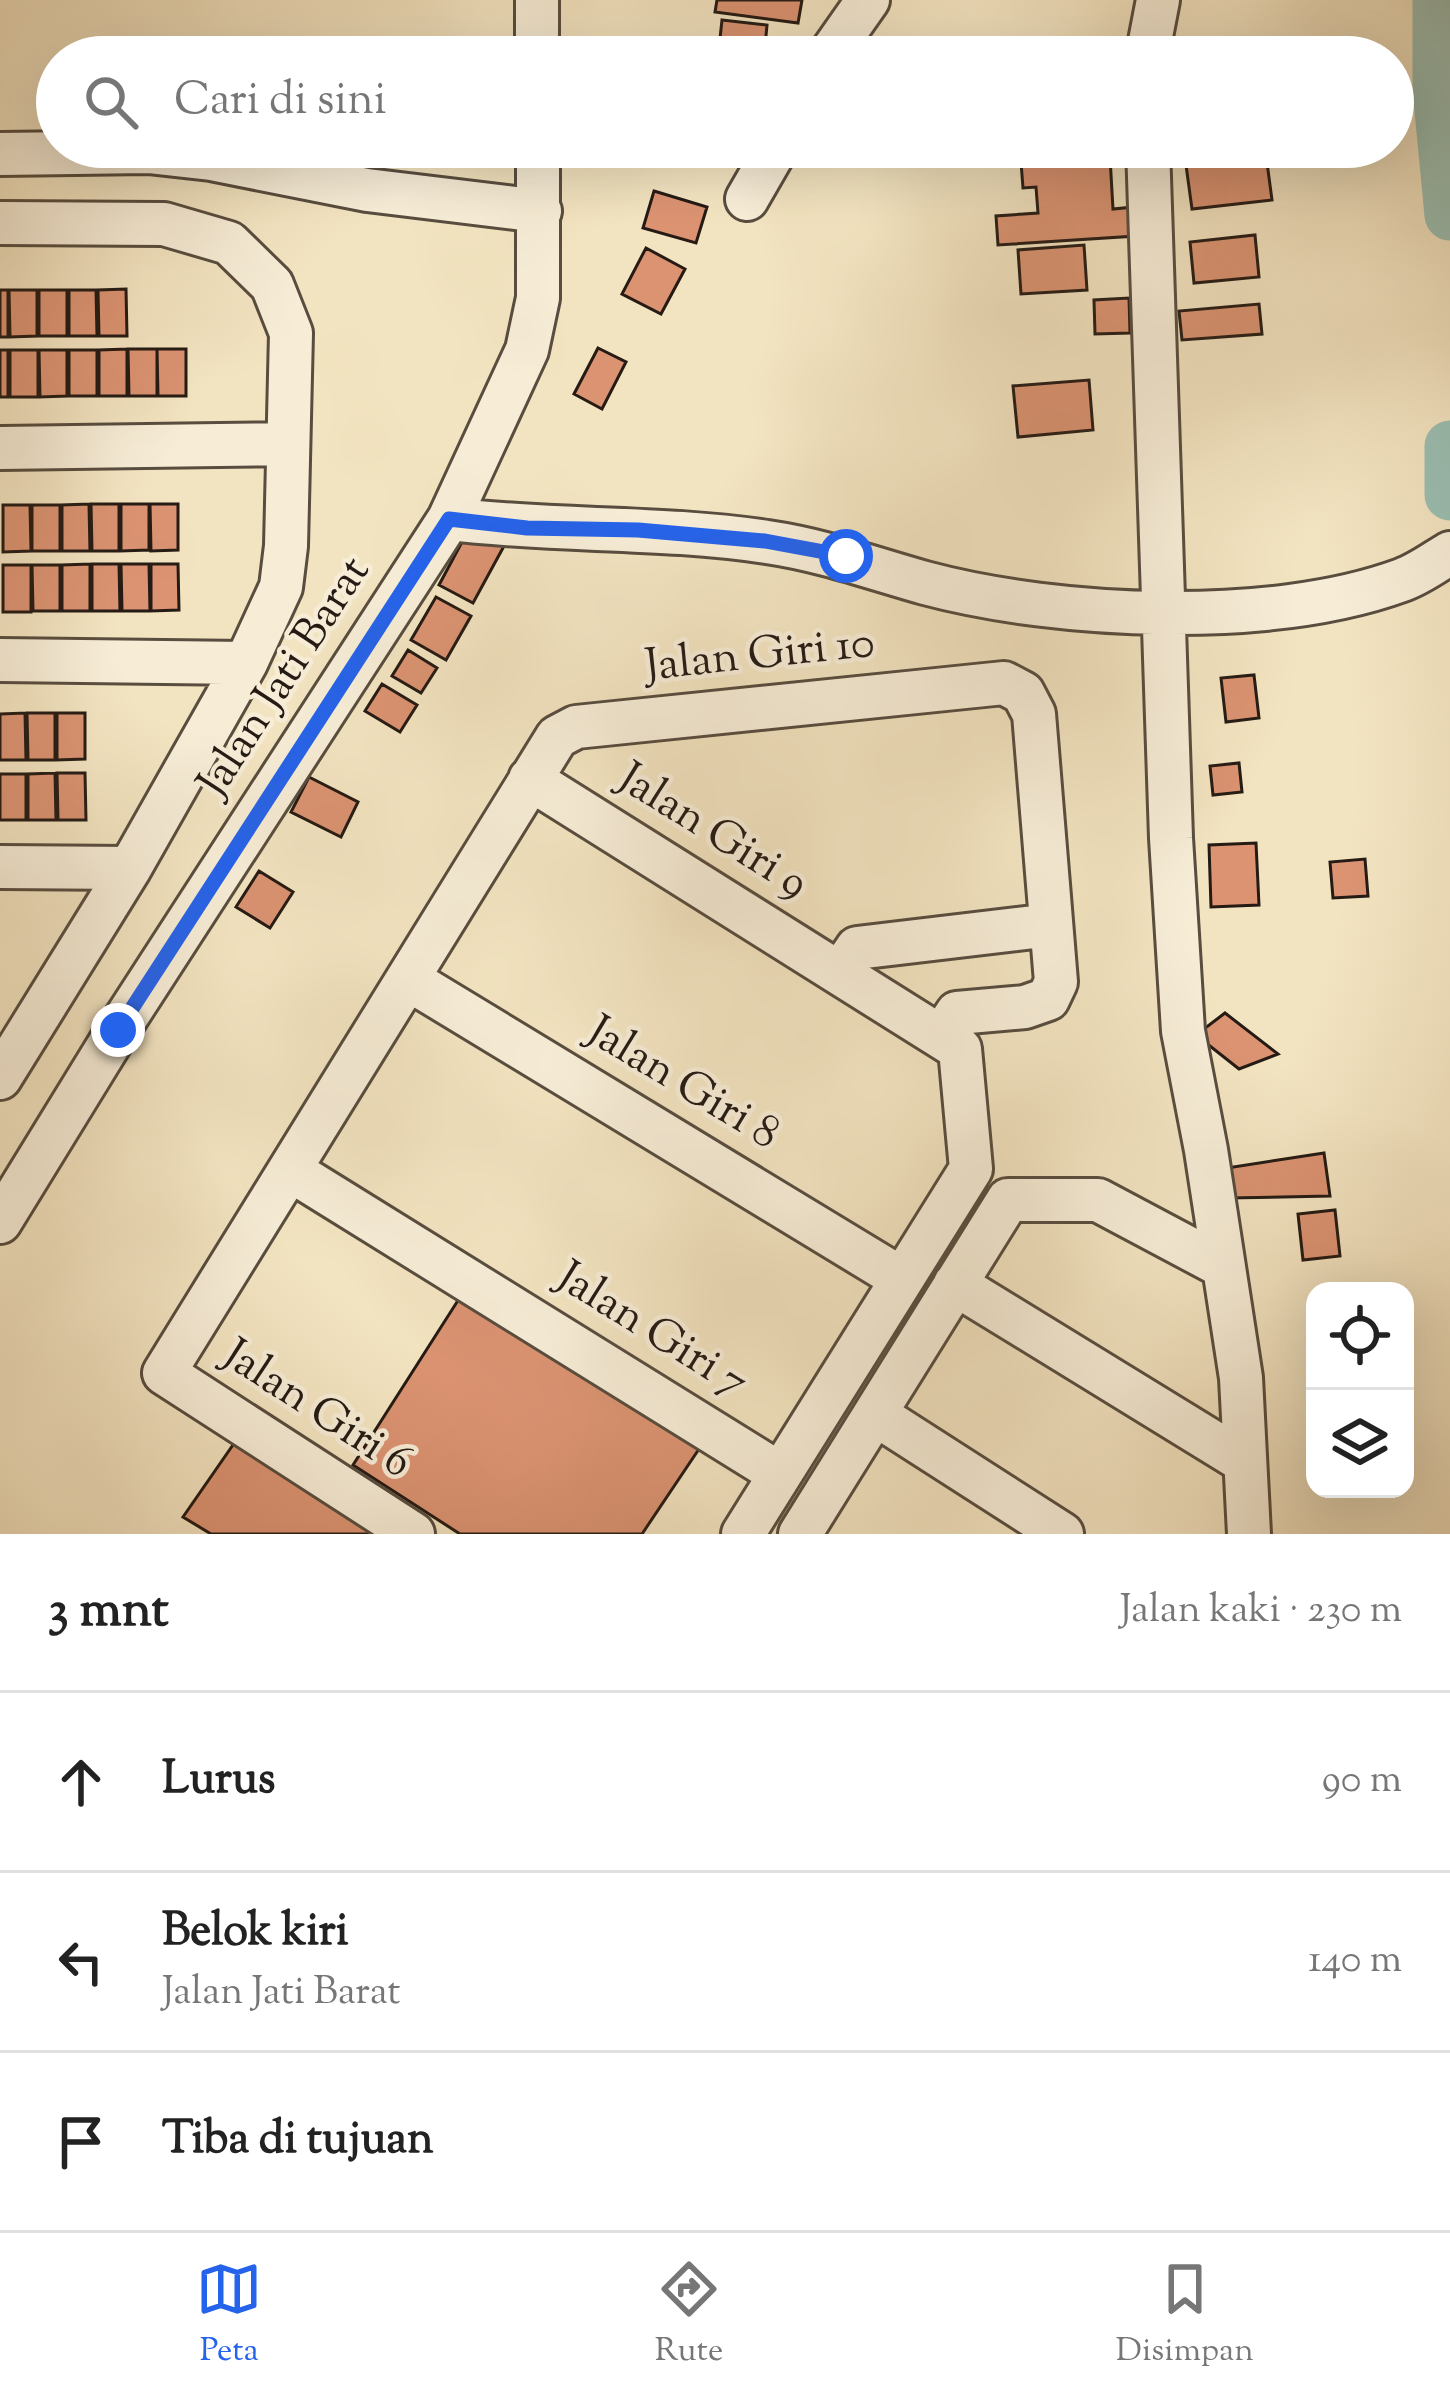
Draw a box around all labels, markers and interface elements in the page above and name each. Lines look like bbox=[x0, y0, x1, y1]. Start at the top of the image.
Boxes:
search box bbox=[36, 36, 1414, 168]
icon: search bbox=[78, 69, 144, 135]
text: Cari di sini bbox=[174, 70, 387, 135]
route start bbox=[819, 529, 873, 583]
street label: Jalan Jati Barat bbox=[182, 545, 388, 814]
street label: Jalan Giri 10 bbox=[639, 613, 878, 702]
street label: Jalan Giri 9 bbox=[602, 747, 820, 917]
street label: Jalan Giri 8 bbox=[571, 1000, 791, 1168]
route end bbox=[91, 1003, 145, 1057]
street label: Jalan Giri 7 bbox=[540, 1246, 759, 1416]
map controls bbox=[1306, 1282, 1414, 1498]
button: locate bbox=[1306, 1282, 1414, 1390]
street label: Jalan Giri 6 bbox=[206, 1324, 424, 1497]
button: layers bbox=[1306, 1390, 1414, 1498]
text: 3 mnt bbox=[48, 1576, 169, 1649]
text: Jalan kaki · 230 m bbox=[1120, 1584, 1402, 1640]
icon: ahead bbox=[48, 1749, 114, 1815]
text: Lurus bbox=[162, 1749, 276, 1814]
text: 90 m bbox=[1322, 1754, 1402, 1810]
text: Belok kiri bbox=[162, 1901, 348, 1966]
icon: left bbox=[48, 1929, 114, 1995]
text: 140 m bbox=[1308, 1934, 1402, 1990]
text: Jalan Jati Barat bbox=[162, 1966, 401, 2022]
icon: arrive bbox=[48, 2109, 114, 2175]
text: Tiba di tujuan bbox=[162, 2109, 434, 2174]
tab: Peta bbox=[196, 2256, 262, 2376]
tab: Rute bbox=[655, 2256, 723, 2376]
tab: Disimpan bbox=[1116, 2256, 1254, 2376]

